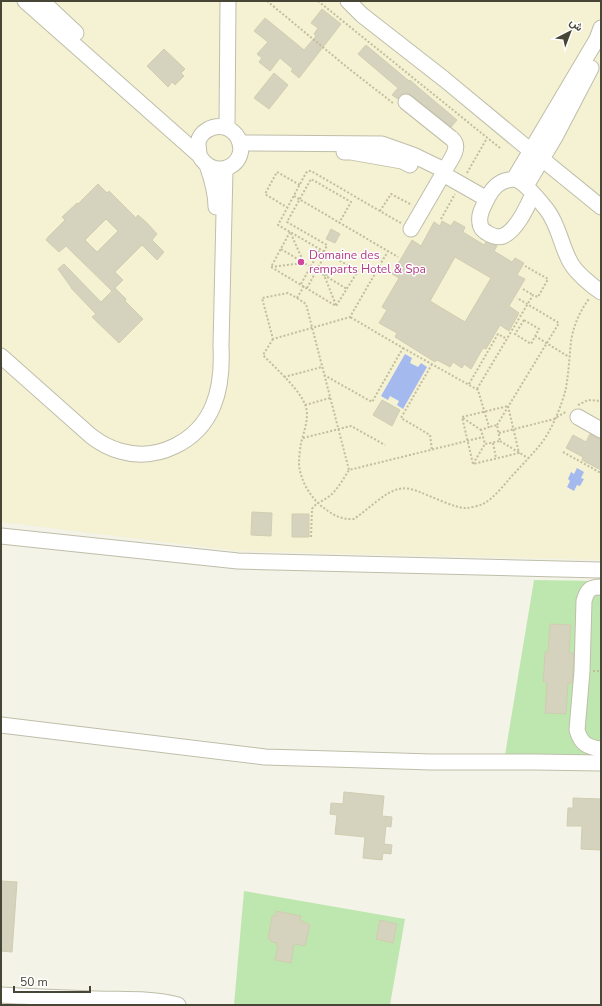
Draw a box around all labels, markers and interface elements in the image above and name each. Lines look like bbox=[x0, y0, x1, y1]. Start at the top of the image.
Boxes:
north arrow bbox=[550, 12, 590, 52]
text: ش bbox=[566, 15, 586, 35]
place label: Domaine des remparts Hotel & Spa bbox=[309, 247, 426, 277]
marker: Domaine des remparts Hotel & Spa bbox=[296, 257, 306, 267]
scale bar bbox=[14, 968, 90, 994]
text: 50 m bbox=[20, 974, 48, 990]

